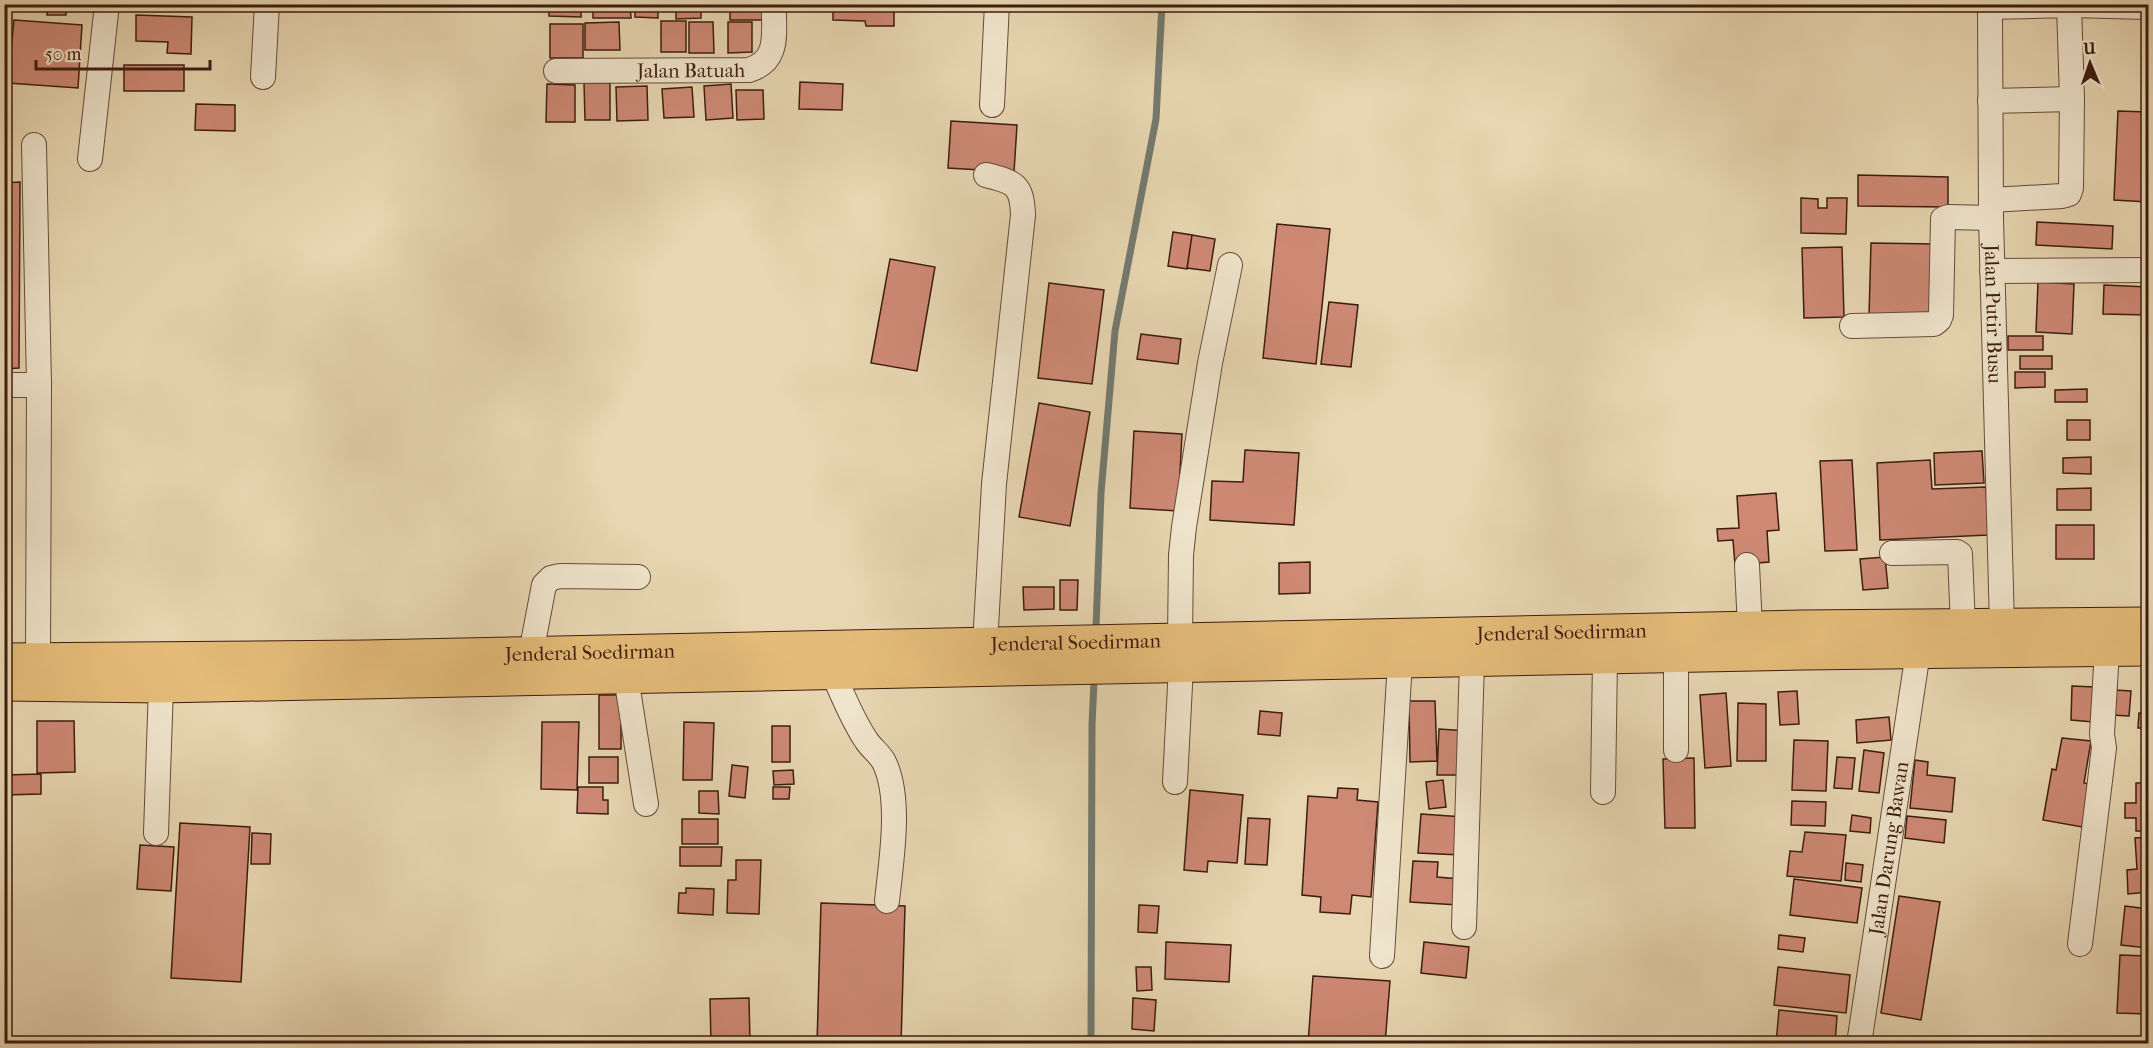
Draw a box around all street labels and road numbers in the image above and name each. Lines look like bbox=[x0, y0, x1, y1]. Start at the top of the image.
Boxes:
street label: Jalan Batuah bbox=[635, 59, 746, 83]
street label: Jalan Putir Busu bbox=[1980, 242, 2006, 385]
street label: Jenderal Soedirman bbox=[1474, 619, 1647, 646]
street label: Jenderal Soedirman bbox=[989, 629, 1162, 656]
street label: Jenderal Soedirman bbox=[503, 640, 676, 666]
street label: Jalan Darung Bawan bbox=[1864, 759, 1913, 939]

